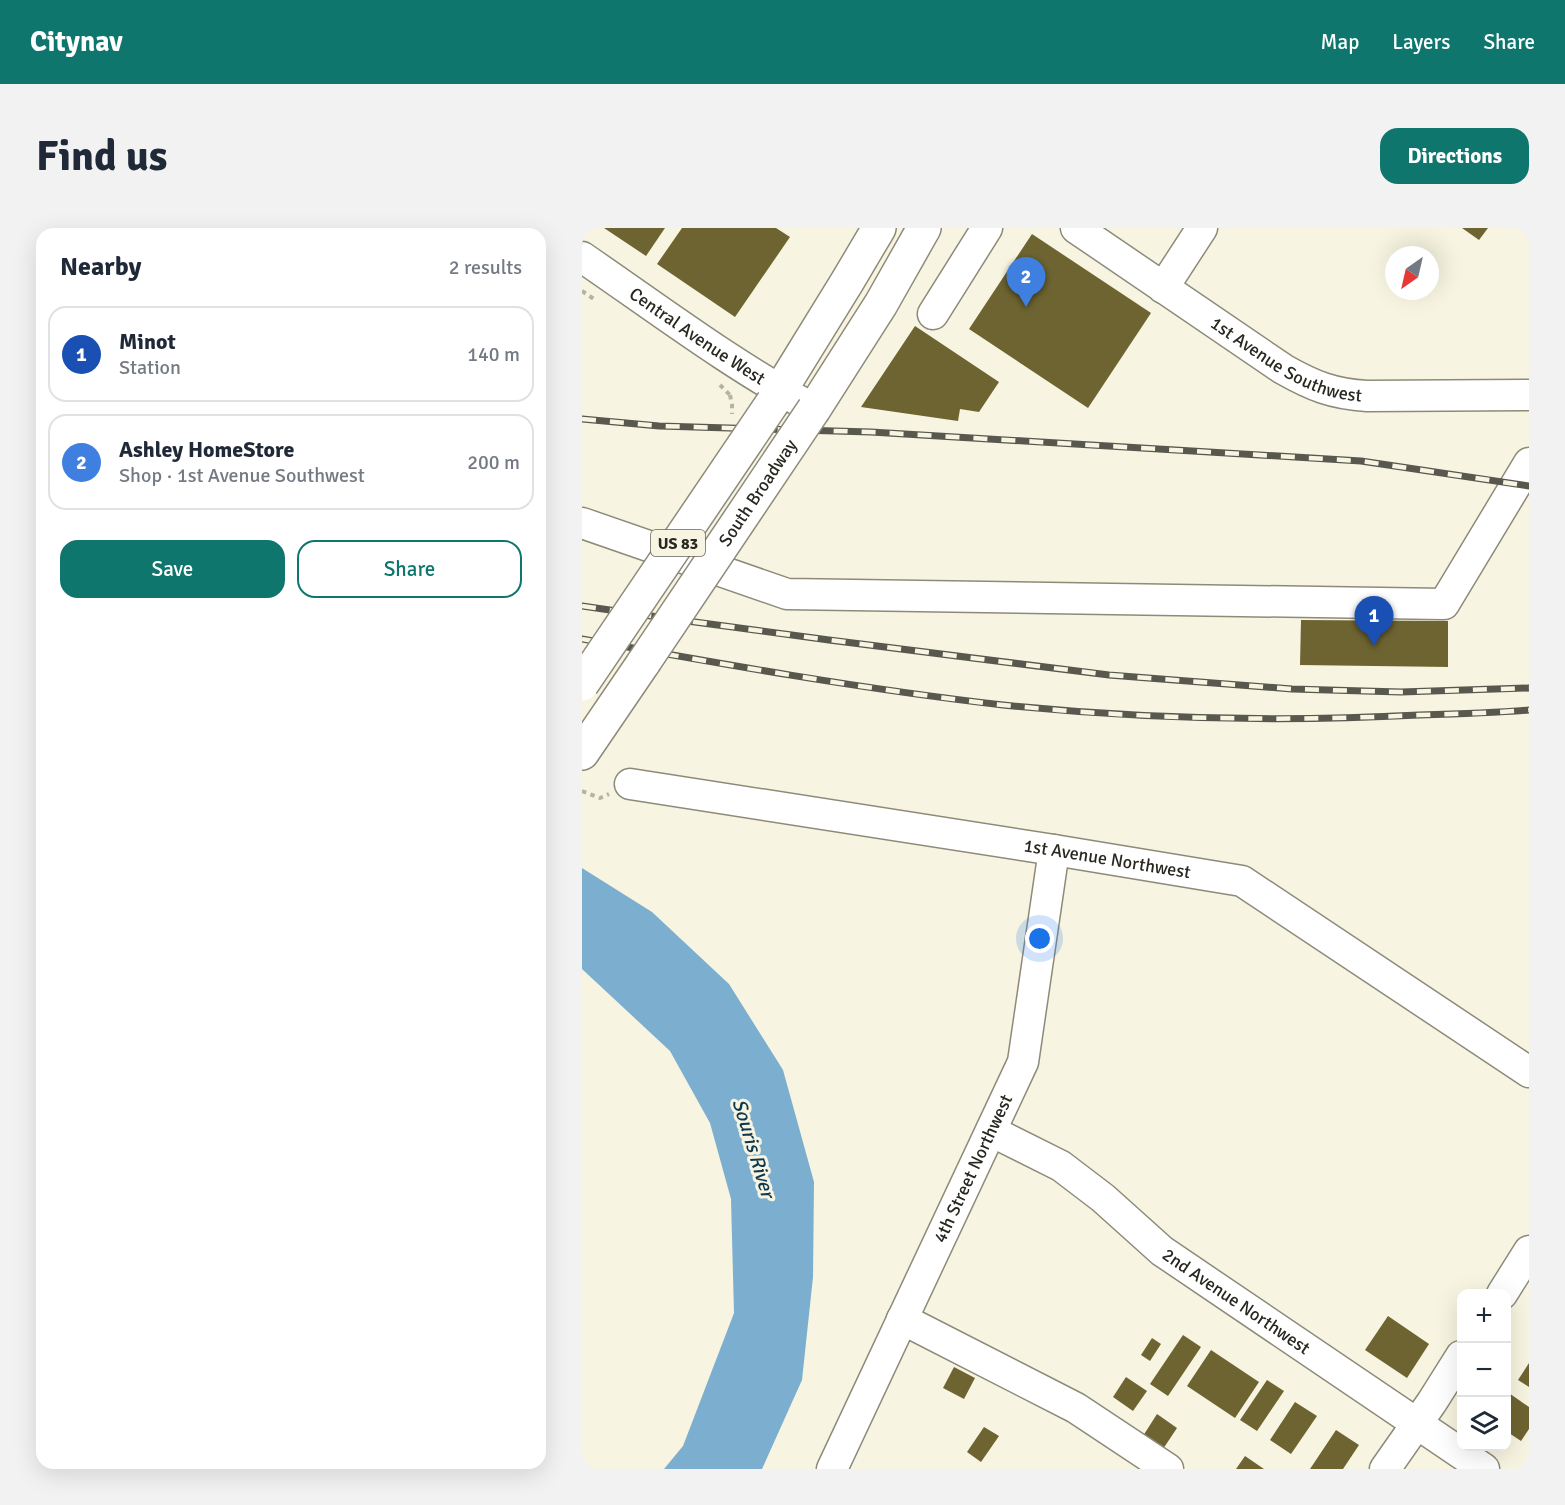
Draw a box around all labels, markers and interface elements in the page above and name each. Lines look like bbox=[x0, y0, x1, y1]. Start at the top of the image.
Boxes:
text: Citynav bbox=[30, 25, 123, 59]
text: Map bbox=[1321, 29, 1359, 55]
text: Layers bbox=[1392, 29, 1450, 55]
text: Share bbox=[1483, 29, 1535, 55]
button: Directions bbox=[1380, 128, 1529, 184]
text: Find us bbox=[36, 131, 167, 182]
north arrow bbox=[1385, 246, 1439, 300]
text: Nearby bbox=[60, 251, 141, 283]
text: 2 results bbox=[449, 255, 522, 280]
pin: 2 bbox=[1006, 257, 1046, 307]
street label: Central Avenue West bbox=[625, 282, 769, 390]
street label: 1st Avenue Southwest bbox=[1206, 312, 1363, 407]
text: Minot bbox=[119, 328, 176, 355]
text: 1 bbox=[76, 342, 87, 367]
text: 140 m bbox=[467, 342, 520, 367]
text: Station bbox=[119, 355, 181, 380]
street label: South Broadway bbox=[714, 434, 802, 550]
text: Ashley HomeStore bbox=[119, 436, 294, 463]
text: 2 bbox=[76, 450, 87, 475]
text: 200 m bbox=[467, 450, 520, 475]
text: Shop · 1st Avenue Southwest bbox=[119, 463, 365, 488]
road number: US 83 bbox=[651, 530, 705, 556]
button: Save bbox=[60, 540, 285, 598]
button: Share bbox=[297, 540, 522, 598]
pin: 1 bbox=[1354, 596, 1394, 646]
street label: 1st Avenue Northwest bbox=[1022, 834, 1192, 883]
your location bbox=[1025, 924, 1054, 953]
street label: 4th Street Northwest bbox=[929, 1091, 1017, 1246]
water label: Souris River bbox=[727, 1096, 781, 1203]
street label: 2nd Avenue Northwest bbox=[1158, 1243, 1314, 1359]
map controls bbox=[1457, 1289, 1511, 1451]
button: + bbox=[1457, 1289, 1511, 1343]
button: − bbox=[1457, 1343, 1511, 1397]
button: layers bbox=[1457, 1397, 1511, 1451]

